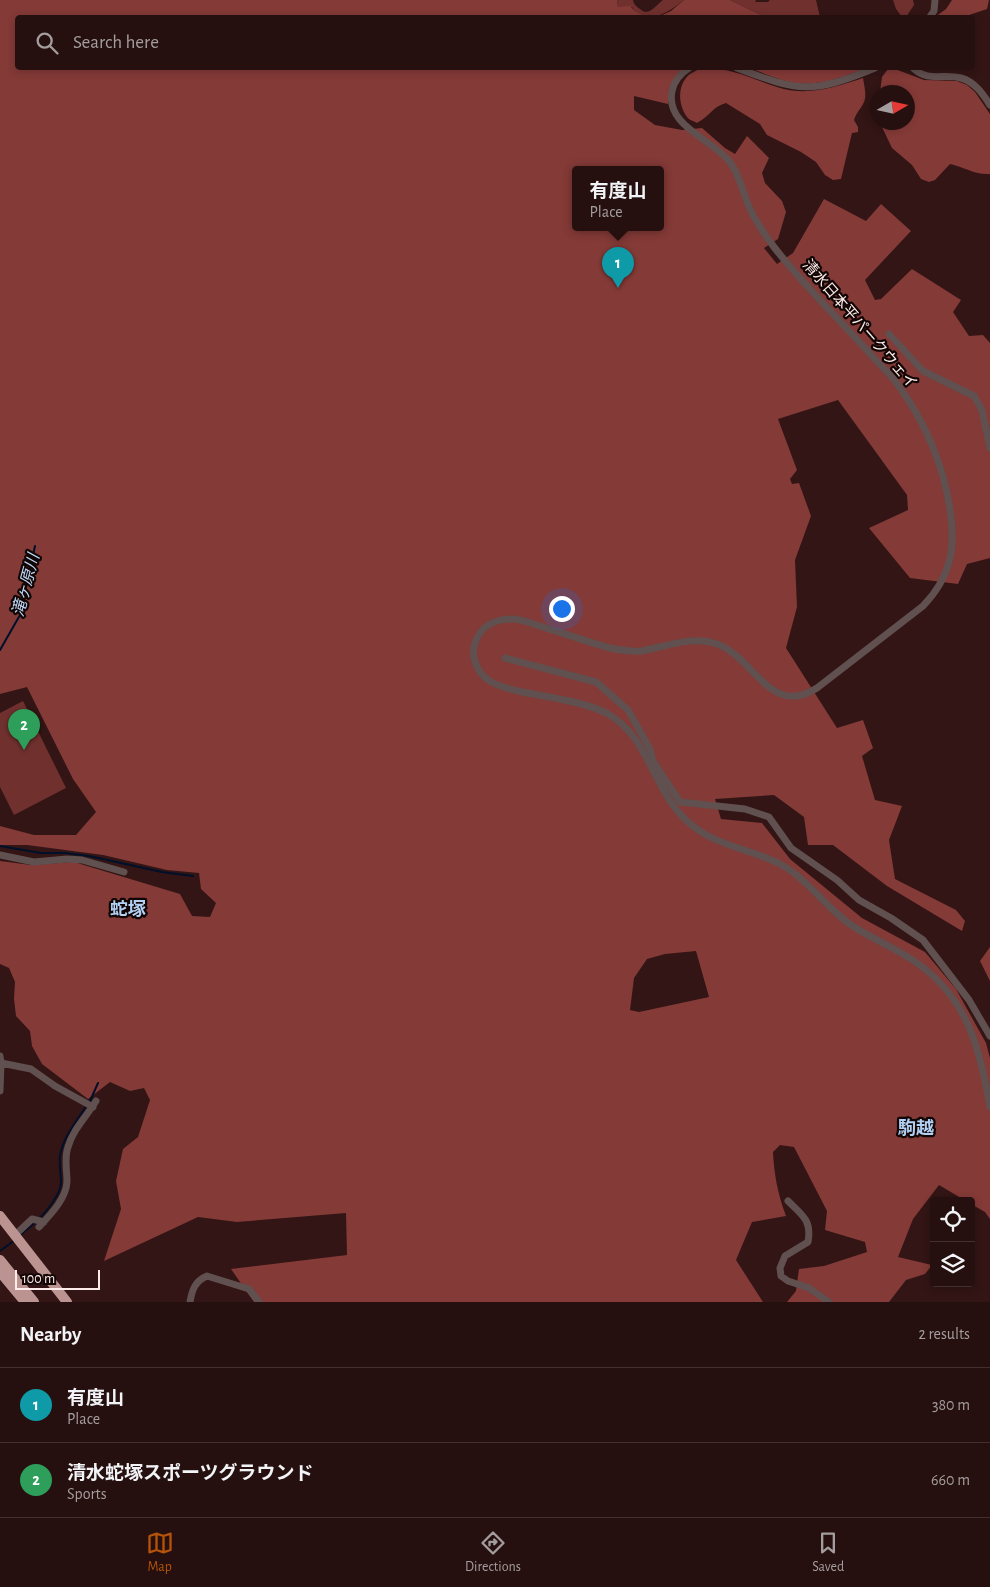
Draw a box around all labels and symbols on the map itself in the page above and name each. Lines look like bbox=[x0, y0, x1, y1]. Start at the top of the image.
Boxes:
north arrow bbox=[870, 85, 915, 130]
pin: 1 bbox=[602, 247, 634, 288]
street label: 清水日本平パークウェイ bbox=[800, 256, 920, 392]
water label: 滝ヶ原川 bbox=[9, 550, 42, 618]
your location bbox=[549, 596, 575, 622]
pin: 2 bbox=[8, 709, 40, 750]
district label: 蛇塚 bbox=[110, 900, 146, 919]
district label: 駒越 bbox=[898, 1118, 934, 1138]
scale bar bbox=[15, 1267, 100, 1290]

